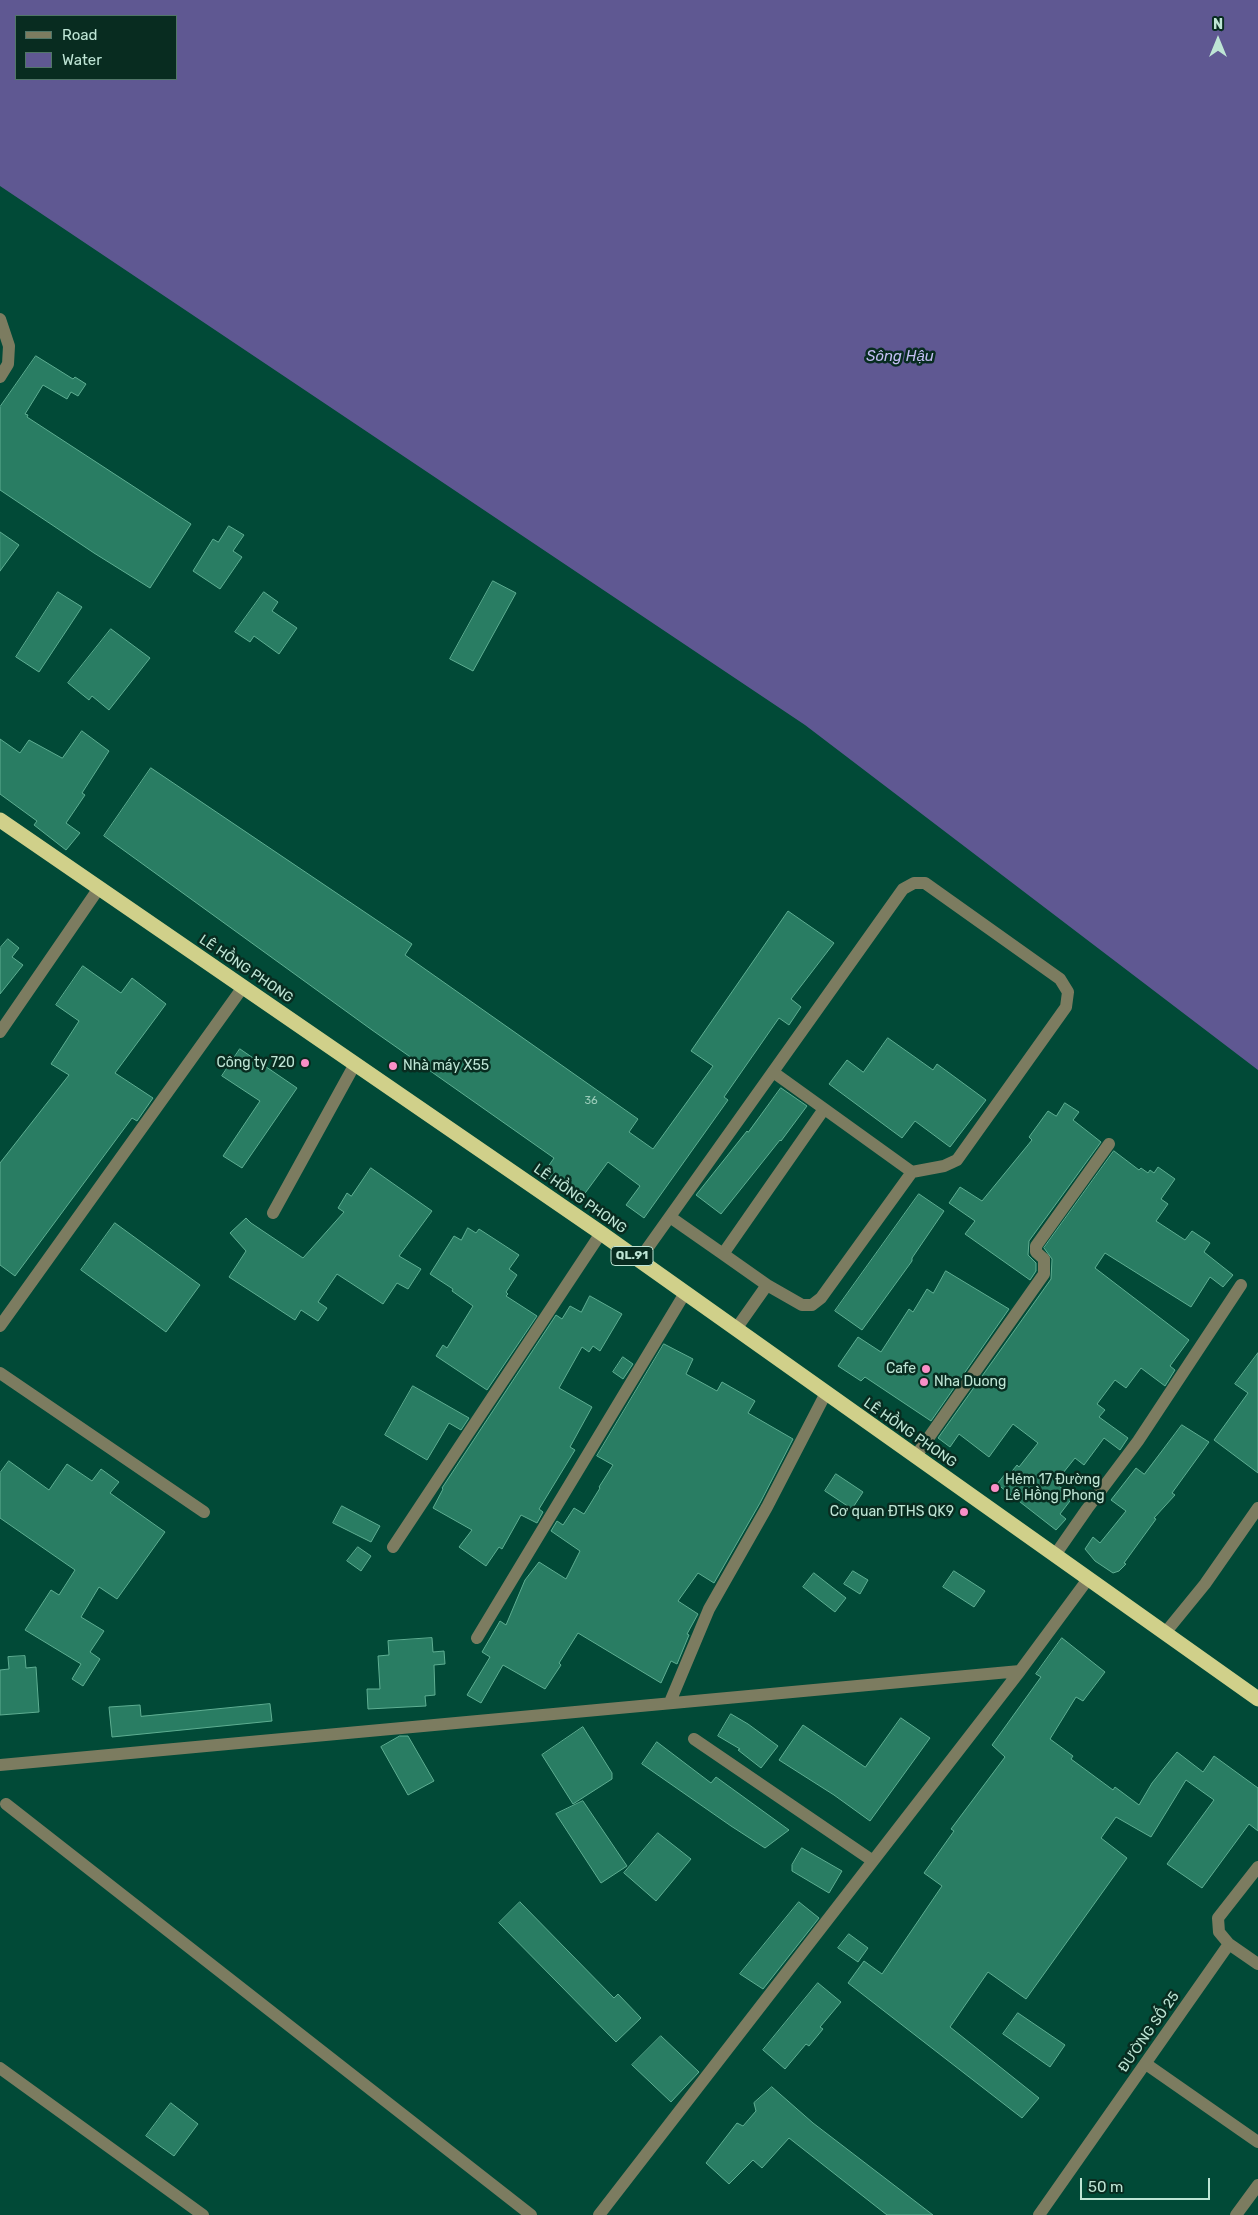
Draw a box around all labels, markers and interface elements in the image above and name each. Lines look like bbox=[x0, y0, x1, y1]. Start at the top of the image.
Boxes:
legend bbox=[15, 15, 178, 80]
north arrow bbox=[1193, 15, 1243, 65]
text: N bbox=[1213, 16, 1223, 33]
text: Road bbox=[62, 26, 98, 44]
text: Water bbox=[62, 51, 102, 69]
water label: Sông Hậu bbox=[866, 348, 934, 366]
street label: LÊ HỒNG PHONG bbox=[196, 931, 296, 1007]
place label: Công ty 720 bbox=[216, 1055, 295, 1071]
marker: Công ty 720 bbox=[299, 1057, 311, 1069]
place label: Nhà máy X55 bbox=[403, 1058, 489, 1074]
marker: Nhà máy X55 bbox=[387, 1060, 399, 1072]
house number: 36 bbox=[584, 1094, 598, 1108]
street label: LÊ HỒNG PHONG bbox=[530, 1161, 630, 1237]
road number: QL.91 bbox=[611, 1246, 653, 1266]
place label: Cafe bbox=[886, 1361, 916, 1377]
marker: Cafe bbox=[920, 1363, 932, 1375]
place label: Nha Duong bbox=[934, 1374, 1006, 1390]
marker: Nha Duong bbox=[918, 1376, 930, 1388]
street label: LÊ HỒNG PHONG bbox=[860, 1395, 960, 1471]
place label: Hẻm 17 Đường Lê Hồng Phong bbox=[1005, 1472, 1105, 1504]
marker: Hẻm 17 Đường Lê Hồng Phong bbox=[989, 1482, 1001, 1494]
place label: Cơ quan ĐTHS QK9 bbox=[830, 1504, 954, 1520]
marker: Cơ quan ĐTHS QK9 bbox=[958, 1506, 970, 1518]
street label: ĐƯỜNG SỐ 25 bbox=[1115, 1988, 1183, 2076]
scale bar bbox=[1083, 2168, 1213, 2200]
text: 50 m bbox=[1088, 2178, 1123, 2196]

